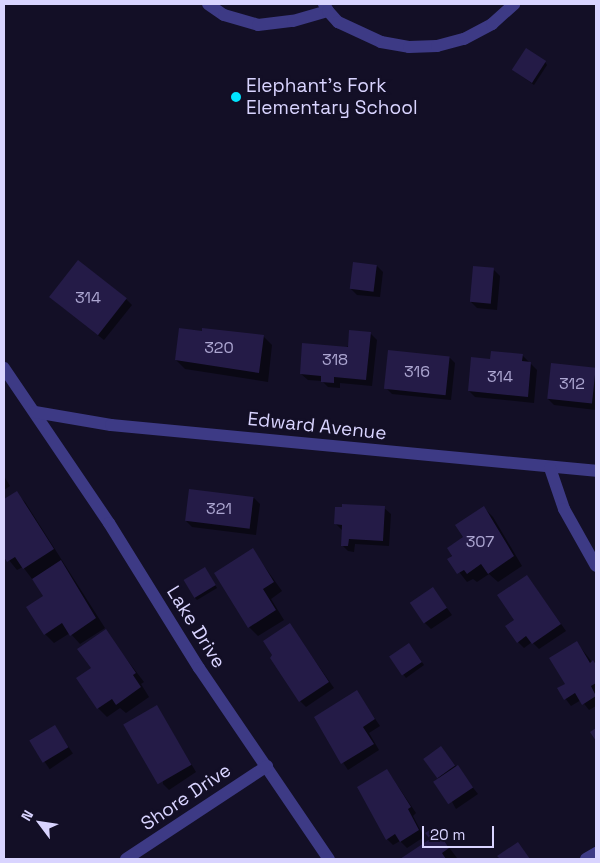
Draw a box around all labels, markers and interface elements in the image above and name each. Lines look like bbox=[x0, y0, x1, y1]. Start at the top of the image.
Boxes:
place label: Elephant's Fork Elementary School bbox=[246, 75, 418, 119]
marker: Elephant's Fork Elementary School bbox=[230, 91, 242, 103]
house number: 314 bbox=[75, 288, 101, 308]
house number: 320 bbox=[204, 338, 234, 358]
house number: 318 bbox=[322, 350, 348, 370]
house number: 316 bbox=[404, 362, 430, 382]
house number: 314 bbox=[487, 367, 513, 387]
house number: 312 bbox=[559, 374, 585, 394]
street label: Edward Avenue bbox=[246, 407, 388, 445]
house number: 321 bbox=[206, 499, 232, 519]
house number: 307 bbox=[466, 532, 494, 552]
street label: Lake Drive bbox=[162, 582, 230, 672]
street label: Shore Drive bbox=[137, 759, 235, 835]
north arrow bbox=[15, 798, 65, 848]
text: N bbox=[17, 807, 37, 824]
scale bar bbox=[425, 816, 498, 848]
text: 20 m bbox=[430, 825, 465, 844]

